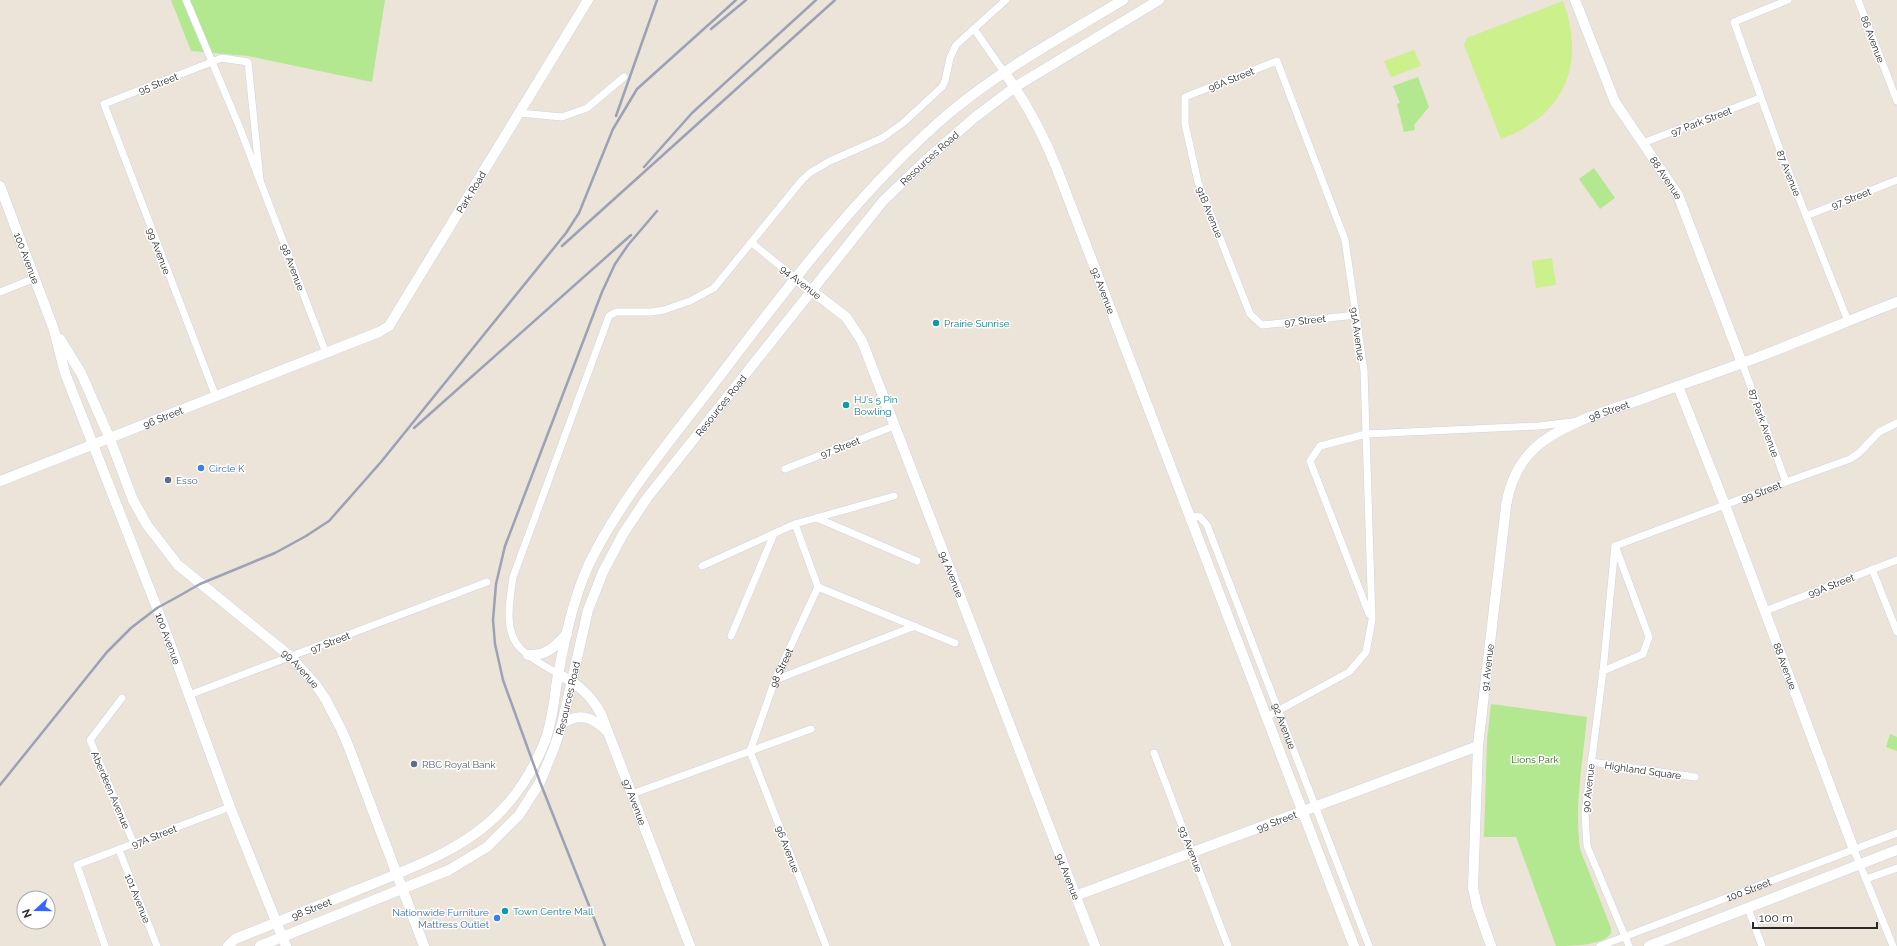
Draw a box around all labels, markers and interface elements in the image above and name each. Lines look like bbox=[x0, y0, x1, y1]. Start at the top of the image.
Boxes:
street label: 86 Avenue bbox=[1859, 14, 1887, 64]
street label: 96A Street bbox=[1207, 65, 1256, 94]
street label: 95 Street bbox=[137, 71, 180, 96]
street label: 97 Park Street bbox=[1669, 105, 1734, 138]
street label: Resources Road bbox=[898, 129, 961, 188]
street label: 87 Avenue bbox=[1774, 149, 1803, 198]
street label: 88 Avenue bbox=[1647, 155, 1684, 201]
street label: Park Road bbox=[454, 169, 488, 215]
street label: 91B Avenue bbox=[1194, 185, 1225, 239]
street label: 97 Street bbox=[1830, 186, 1873, 211]
street label: 99 Avenue bbox=[145, 226, 173, 276]
street label: 100 Avenue bbox=[12, 231, 41, 286]
street label: 98 Avenue bbox=[279, 242, 307, 292]
street label: 94 Avenue bbox=[778, 263, 823, 302]
street label: 92 Avenue bbox=[1089, 266, 1117, 316]
street label: 91A Avenue bbox=[1348, 307, 1367, 362]
street label: 97 Street bbox=[1284, 313, 1327, 328]
marker: Prairie Sunrise bbox=[931, 318, 941, 328]
place label: Prairie Sunrise bbox=[944, 318, 1010, 329]
street label: Resources Road bbox=[693, 373, 749, 438]
street label: 87 Park Avenue bbox=[1746, 388, 1781, 459]
place label: HJ's 5 Pin Bowling bbox=[854, 394, 898, 417]
street label: 98 Street bbox=[1587, 399, 1631, 423]
marker: HJ's 5 Pin Bowling bbox=[841, 400, 851, 410]
street label: 96 Street bbox=[141, 404, 185, 430]
street label: 97 Street bbox=[819, 435, 862, 460]
marker: Circle K bbox=[196, 463, 206, 473]
place label: Circle K bbox=[209, 463, 245, 474]
marker: Esso bbox=[163, 475, 173, 485]
place label: Esso bbox=[176, 475, 198, 486]
street label: 99 Street bbox=[1740, 479, 1784, 504]
street label: 94 Avenue bbox=[937, 550, 965, 599]
street label: 99A Street bbox=[1807, 571, 1856, 599]
street label: 100 Avenue bbox=[153, 611, 182, 666]
street label: 97 Street bbox=[309, 630, 352, 655]
street label: 88 Avenue bbox=[1771, 641, 1799, 691]
street label: 91 Avenue bbox=[1479, 643, 1496, 692]
street label: 98 Street bbox=[768, 646, 795, 689]
street label: 99 Avenue bbox=[280, 647, 321, 690]
street label: Resources Road bbox=[554, 660, 582, 736]
street label: 92 Avenue bbox=[1270, 702, 1298, 751]
street label: Aberdeen Avenue bbox=[89, 750, 132, 831]
park label: Lions Park bbox=[1511, 754, 1559, 765]
marker: RBC Royal Bank bbox=[409, 759, 419, 769]
place label: RBC Royal Bank bbox=[422, 759, 496, 770]
street label: Highland Square bbox=[1604, 760, 1682, 781]
street label: 90 Avenue bbox=[1580, 763, 1597, 813]
street label: 97 Avenue bbox=[620, 778, 648, 827]
street label: 99 Street bbox=[1255, 809, 1299, 834]
street label: 97A Street bbox=[130, 823, 179, 850]
street label: 96 Avenue bbox=[774, 824, 802, 874]
street label: 93 Avenue bbox=[1177, 825, 1204, 874]
street label: 94 Avenue bbox=[1054, 852, 1082, 902]
street label: 101 Avenue bbox=[123, 872, 152, 924]
street label: 100 Street bbox=[1725, 876, 1773, 903]
north arrow bbox=[16, 890, 56, 930]
street label: 98 Street bbox=[290, 896, 334, 922]
scale bar bbox=[1753, 904, 1877, 930]
marker: Town Centre Mall bbox=[500, 906, 510, 916]
place label: Town Centre Mall bbox=[513, 906, 594, 917]
text: N bbox=[20, 907, 35, 920]
place label: Nationwide Furniture Mattress Outlet bbox=[392, 907, 490, 930]
text: 100 m bbox=[1759, 911, 1793, 925]
marker: Nationwide Furniture Mattress Outlet bbox=[492, 913, 502, 923]

